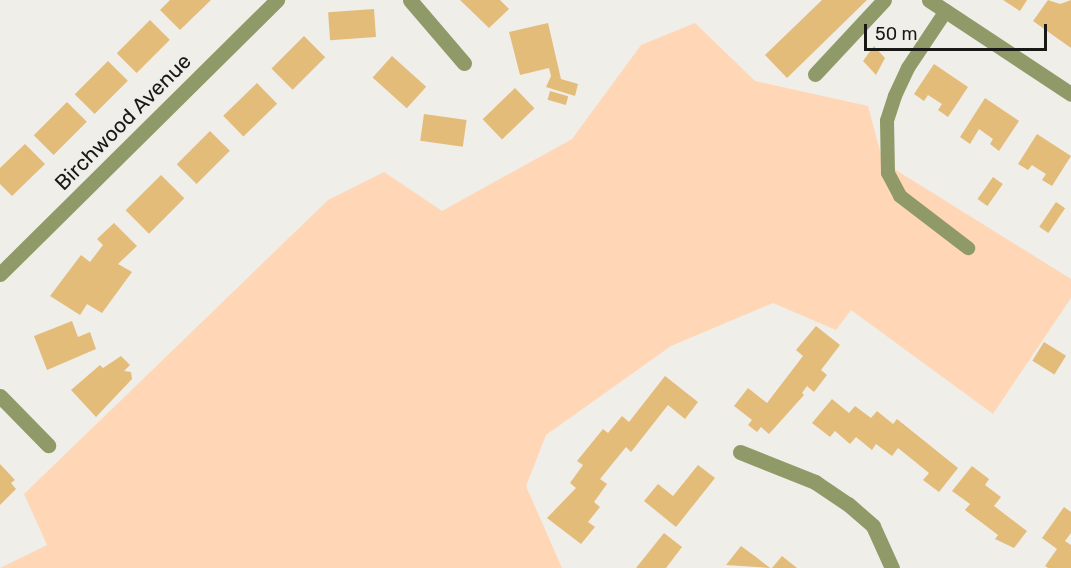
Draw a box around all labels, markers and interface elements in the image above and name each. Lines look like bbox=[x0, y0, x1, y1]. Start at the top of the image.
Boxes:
scale bar bbox=[867, 12, 1050, 50]
text: 50 m bbox=[875, 23, 918, 45]
street label: Birchwood Avenue bbox=[49, 48, 197, 196]

